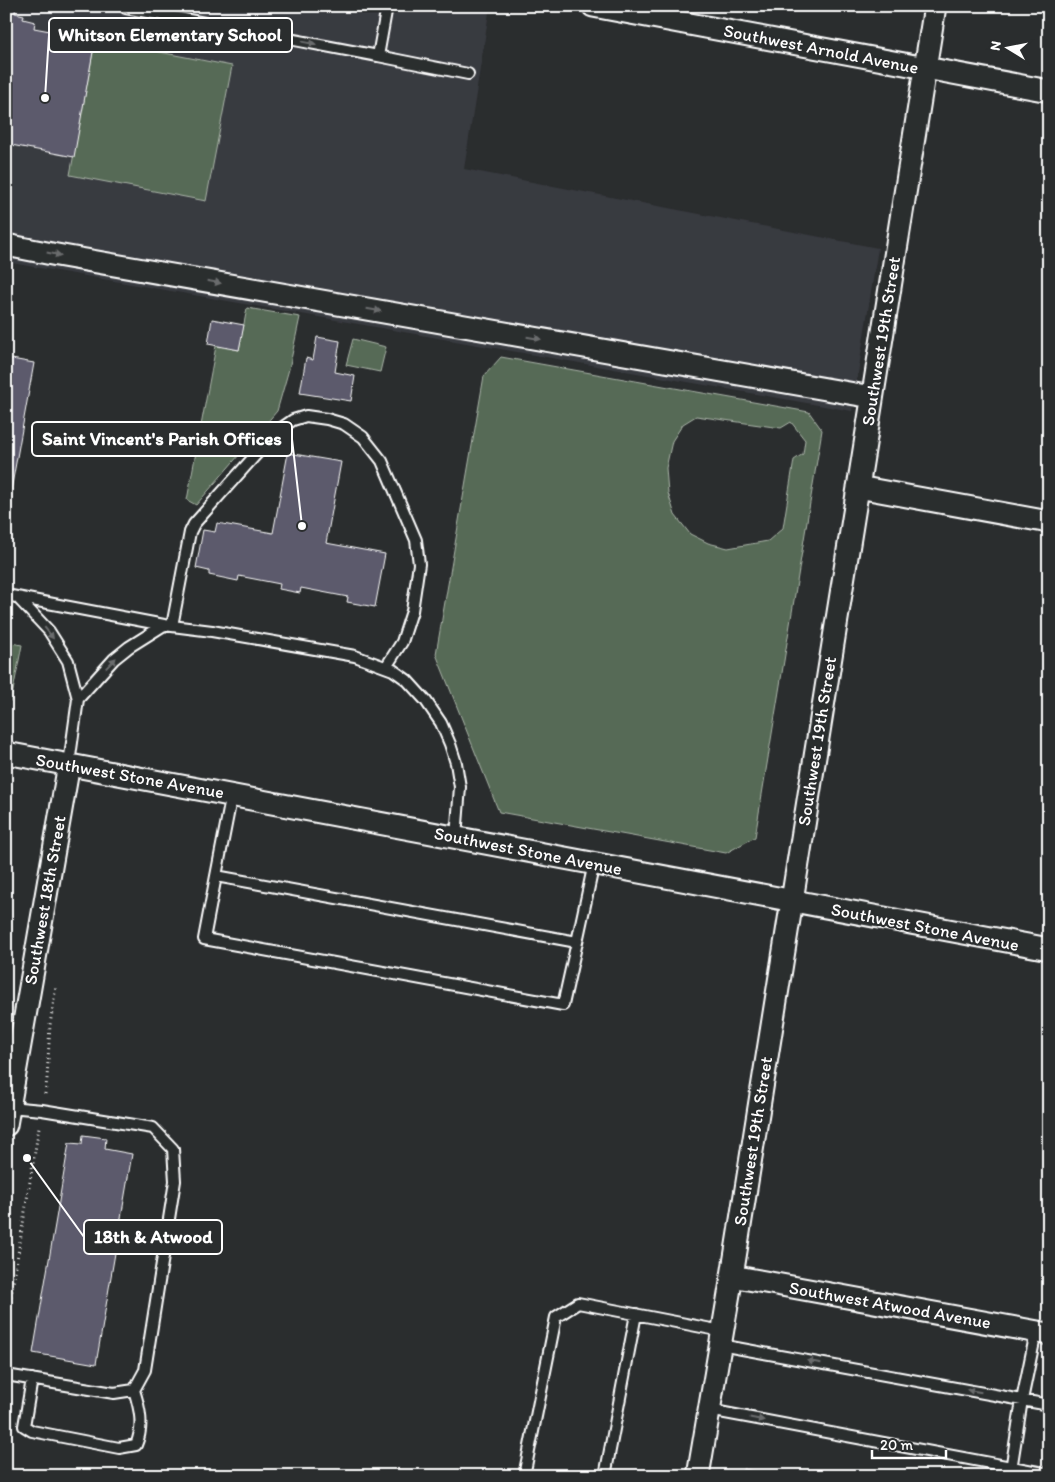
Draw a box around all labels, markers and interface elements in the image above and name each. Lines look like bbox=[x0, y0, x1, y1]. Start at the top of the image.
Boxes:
callout: Whitson Elementary School bbox=[49, 18, 292, 52]
street label: Southwest Arnold Avenue bbox=[722, 19, 920, 79]
north arrow bbox=[982, 22, 1032, 72]
text: Whitson Elementary School bbox=[58, 23, 283, 46]
one-way arrow bbox=[302, 39, 317, 47]
text: N bbox=[986, 40, 1005, 52]
one-way arrow bbox=[46, 251, 62, 259]
street label: Southwest 19th Street bbox=[857, 255, 905, 427]
one-way arrow bbox=[206, 279, 222, 287]
one-way arrow bbox=[367, 307, 383, 315]
one-way arrow bbox=[527, 335, 543, 343]
callout: Saint Vincent's Parish Offices bbox=[32, 422, 292, 456]
text: Saint Vincent's Parish Offices bbox=[42, 427, 282, 450]
one-way arrow bbox=[44, 626, 55, 639]
street label: Southwest 19th Street bbox=[793, 655, 841, 827]
one-way arrow bbox=[105, 657, 117, 669]
street label: Southwest Stone Avenue bbox=[34, 749, 226, 803]
street label: Southwest 18th Street bbox=[19, 813, 71, 986]
street label: Southwest Stone Avenue bbox=[432, 822, 624, 880]
street label: Southwest Stone Avenue bbox=[829, 898, 1021, 956]
street label: Southwest 19th Street bbox=[729, 1055, 777, 1227]
callout: 18th & Atwood bbox=[84, 1220, 222, 1254]
text: 18th & Atwood bbox=[94, 1225, 213, 1248]
street label: Southwest Atwood Avenue bbox=[787, 1276, 993, 1334]
one-way arrow bbox=[806, 1358, 822, 1366]
one-way arrow bbox=[966, 1387, 982, 1395]
one-way arrow bbox=[749, 1416, 765, 1424]
scale bar bbox=[872, 1427, 946, 1459]
text: 20 m bbox=[880, 1436, 914, 1454]

